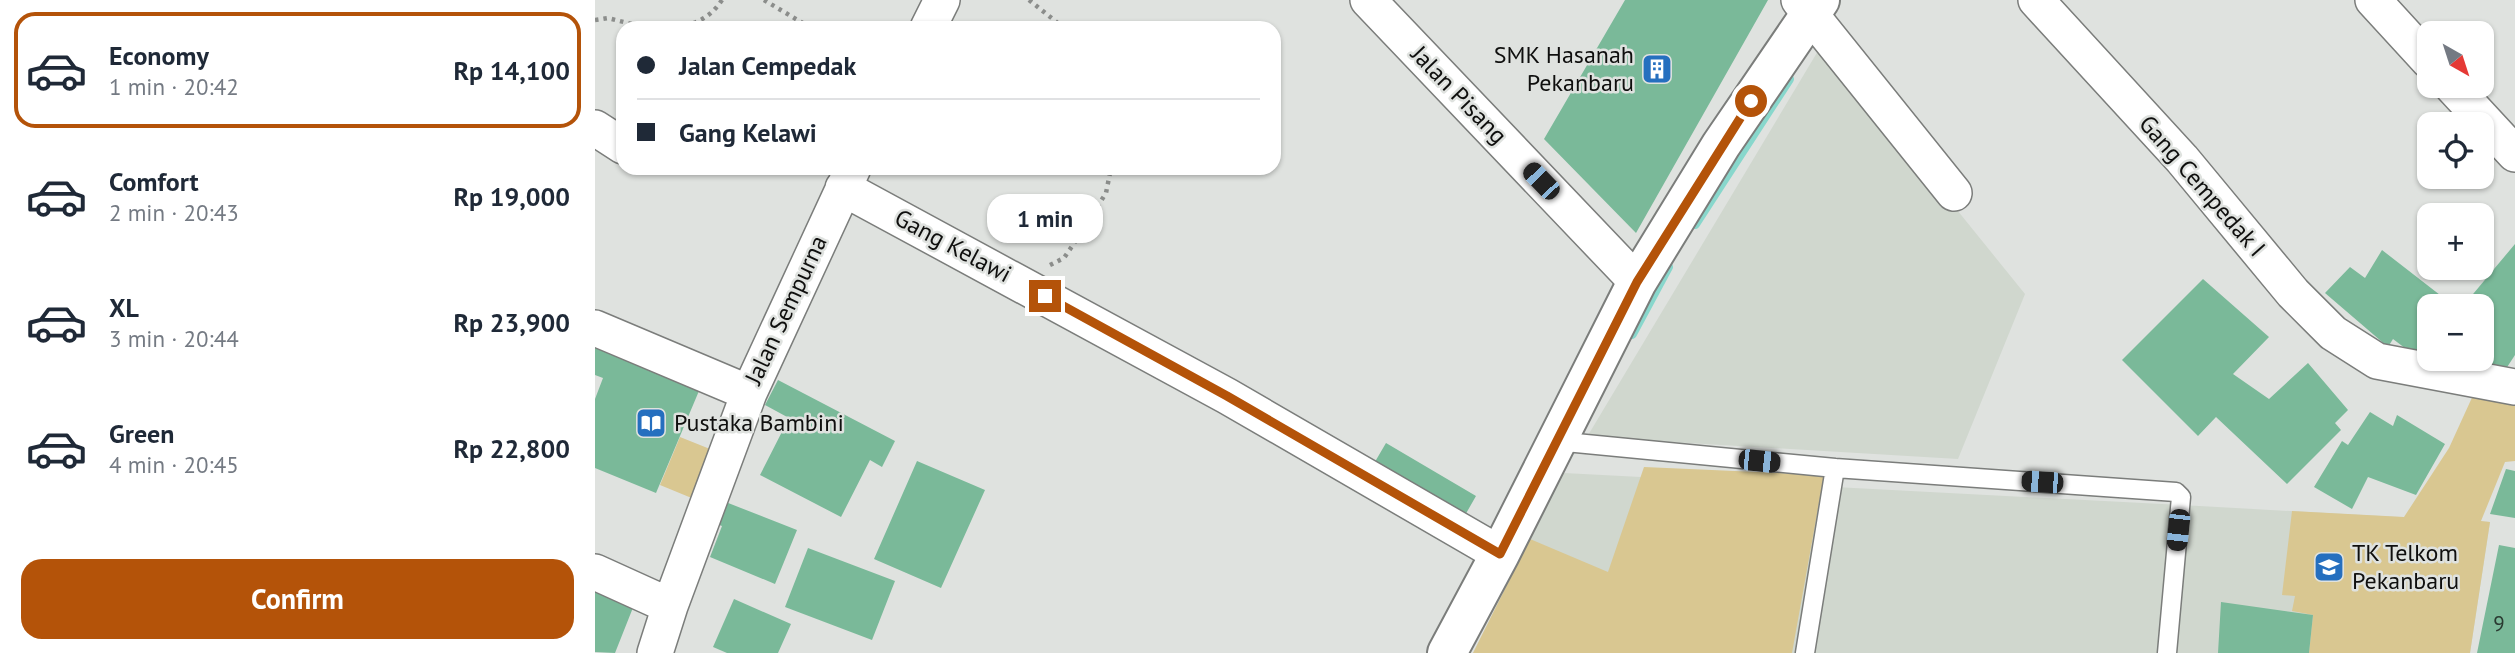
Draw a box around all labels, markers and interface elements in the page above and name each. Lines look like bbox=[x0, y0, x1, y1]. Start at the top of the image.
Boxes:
north arrow bbox=[2417, 21, 2494, 98]
map controls bbox=[2417, 21, 2494, 371]
street label: Jalan Pisang bbox=[1404, 38, 1514, 150]
icon: car bbox=[25, 39, 88, 102]
text: Economy bbox=[109, 39, 209, 72]
place label: SMK Hasanah Pekanbaru bbox=[1494, 39, 1634, 98]
text: Jalan Cempedak bbox=[679, 49, 856, 82]
building icon: SMK Hasanah Pekanbaru bbox=[1640, 52, 1674, 86]
text: Rp 14,100 bbox=[453, 54, 570, 87]
text: 1 min · 20:42 bbox=[109, 72, 239, 101]
route start bbox=[1735, 85, 1767, 117]
street label: Gang Cempedak I bbox=[2132, 108, 2272, 263]
button: locate bbox=[2417, 112, 2494, 189]
text: Gang Kelawi bbox=[679, 116, 817, 149]
car bbox=[1519, 159, 1564, 203]
icon: car bbox=[25, 165, 88, 228]
text: Comfort bbox=[109, 165, 199, 198]
text: Rp 19,000 bbox=[453, 180, 570, 213]
callout: 1 min bbox=[987, 194, 1103, 244]
text: 2 min · 20:43 bbox=[109, 198, 239, 227]
street label: Gang Kelawi bbox=[890, 202, 1017, 289]
button: + bbox=[2417, 203, 2494, 280]
text: 1 min bbox=[1017, 204, 1073, 233]
street label: Jalan Sempurna bbox=[737, 230, 834, 390]
route end bbox=[1029, 280, 1061, 312]
icon: car bbox=[25, 291, 88, 354]
text: XL bbox=[109, 291, 139, 324]
button: − bbox=[2417, 294, 2494, 371]
text: Rp 23,900 bbox=[453, 306, 570, 339]
text: 3 min · 20:44 bbox=[109, 324, 239, 353]
library icon: Pustaka Bambini bbox=[634, 406, 668, 440]
place label: Pustaka Bambini bbox=[674, 407, 844, 438]
icon: car bbox=[25, 417, 88, 480]
text: Green bbox=[109, 417, 174, 450]
text: Rp 22,800 bbox=[453, 432, 570, 465]
car bbox=[1738, 448, 1781, 474]
text: 4 min · 20:45 bbox=[109, 450, 239, 479]
car bbox=[2021, 470, 2064, 494]
car bbox=[2166, 508, 2191, 552]
place label: TK Telkom Pekanbaru bbox=[2352, 537, 2459, 596]
school or university icon: TK Telkom Pekanbaru bbox=[2312, 550, 2346, 584]
button: Confirm bbox=[21, 559, 574, 639]
house number: 9 bbox=[2493, 610, 2505, 637]

